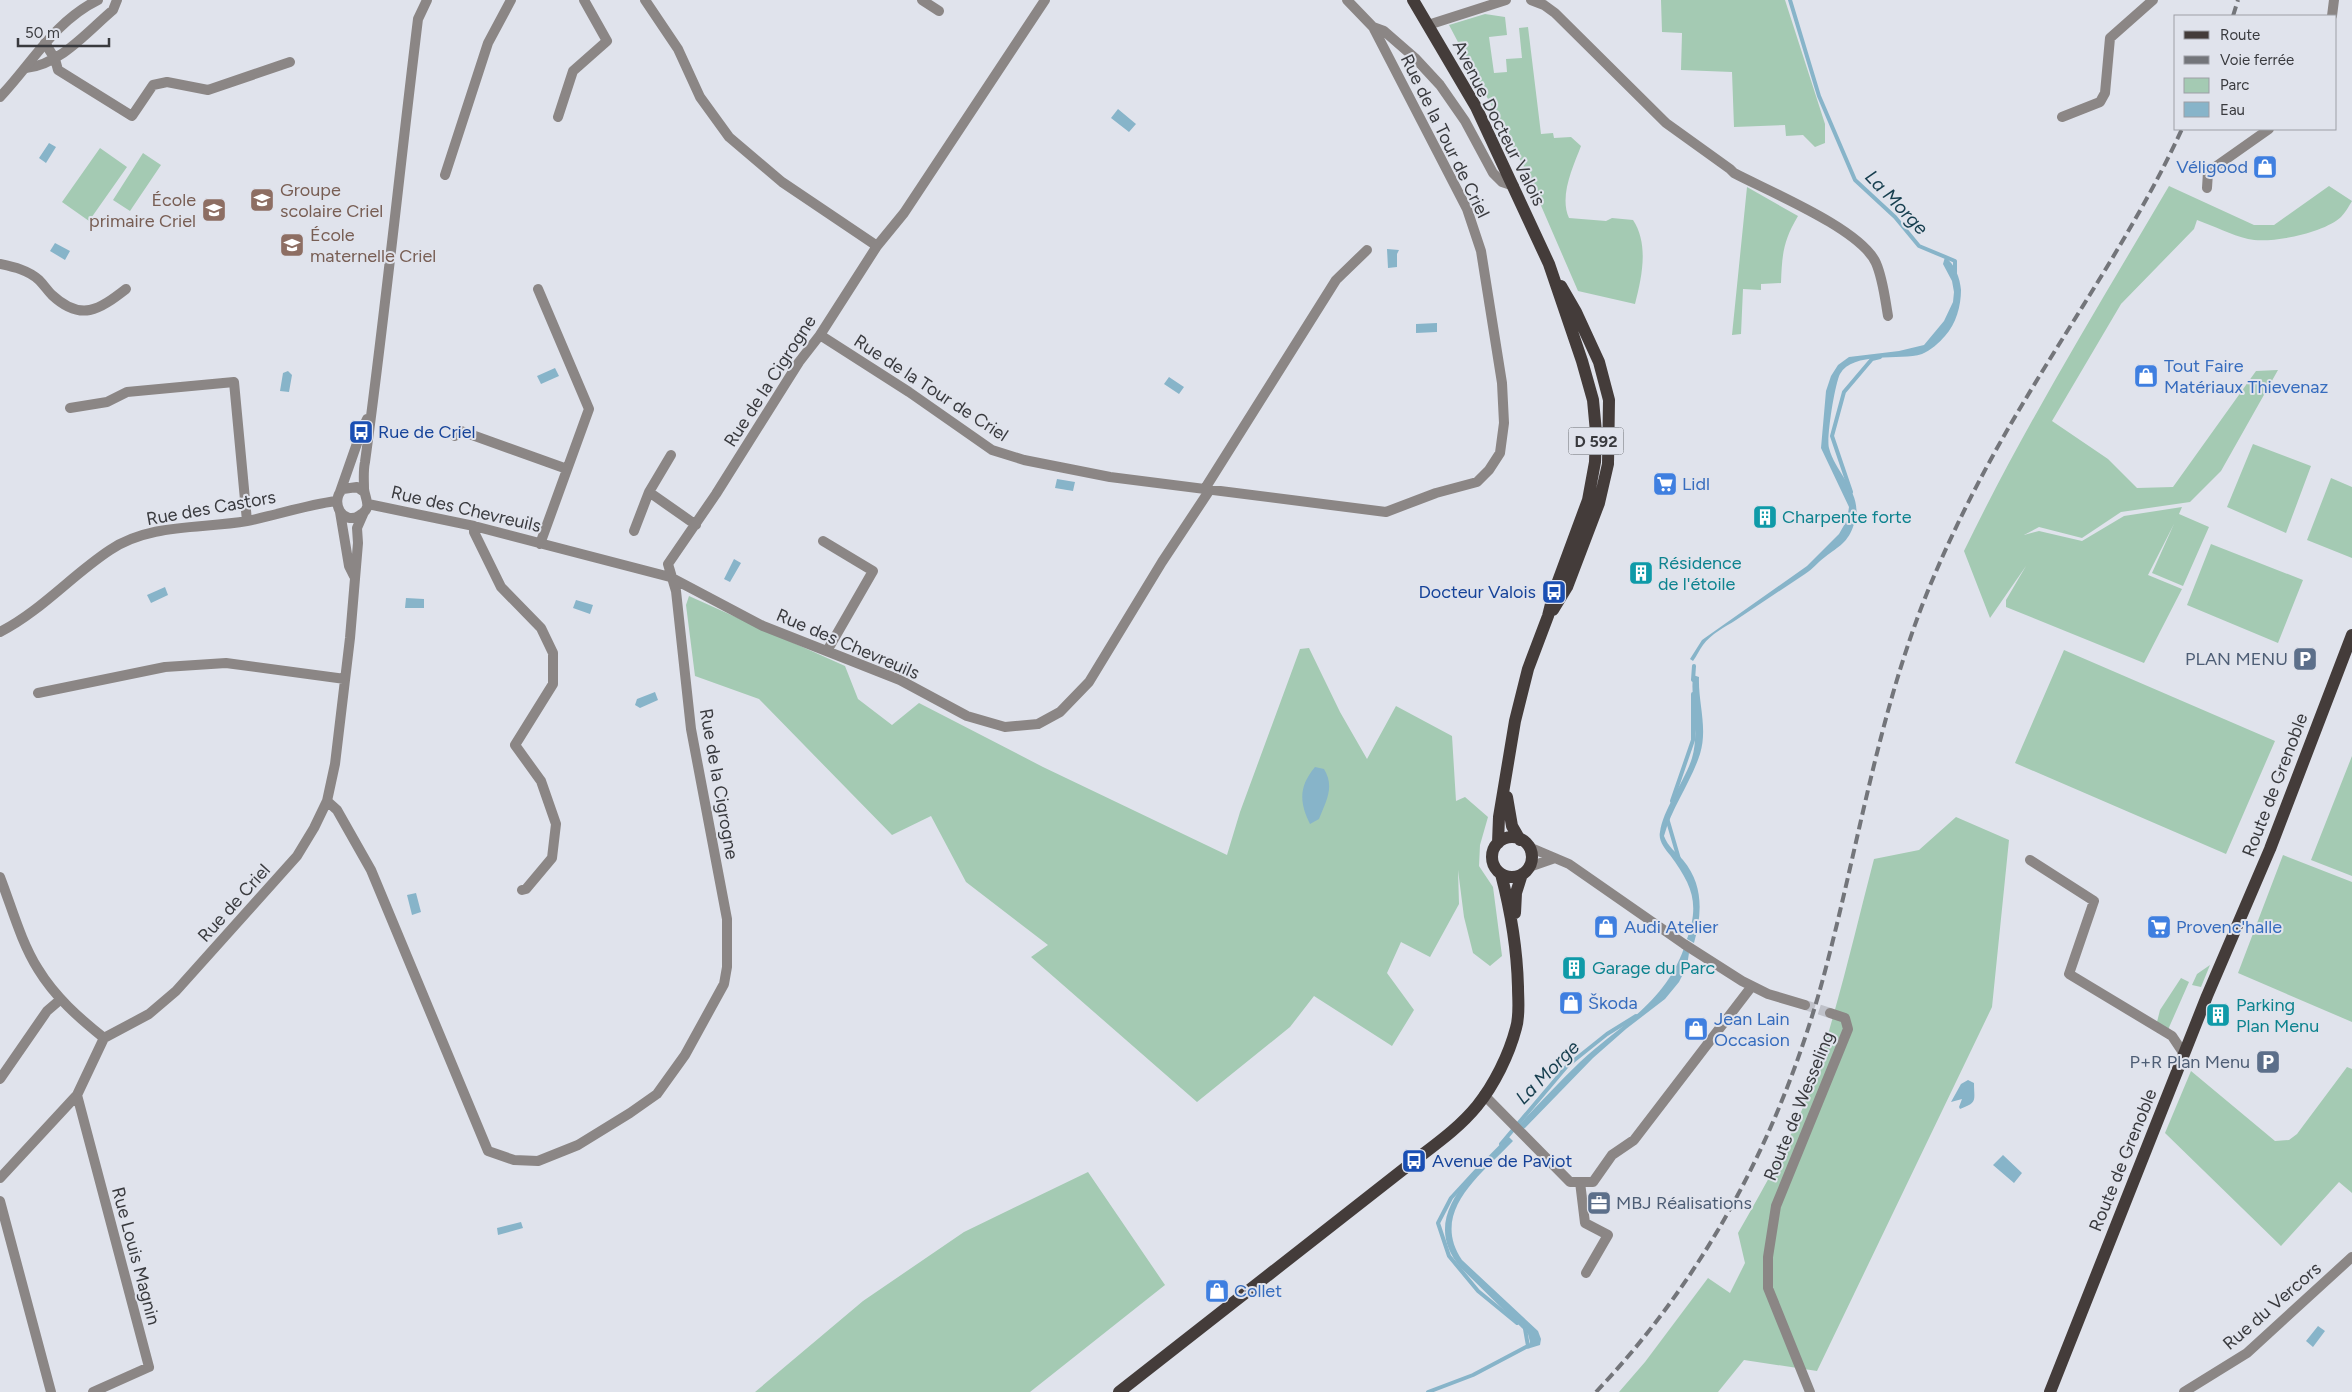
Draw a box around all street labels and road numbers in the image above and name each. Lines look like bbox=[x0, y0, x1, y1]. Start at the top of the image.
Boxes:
street label: Avenue Docteur Valois bbox=[1448, 37, 1550, 209]
street label: Rue de la Tour de Criel bbox=[1396, 50, 1494, 222]
street label: Rue de la Cigrogne bbox=[719, 311, 821, 451]
street label: Rue de la Tour de Criel bbox=[850, 330, 1012, 446]
road number: D 592 bbox=[1568, 428, 1624, 454]
street label: Rue des Chevreuils bbox=[389, 481, 543, 537]
street label: Rue des Castors bbox=[145, 486, 277, 530]
street label: Rue des Chevreuils bbox=[773, 604, 923, 684]
street label: Rue de la Cigrogne bbox=[695, 707, 743, 861]
street label: Route de Grenoble bbox=[2237, 710, 2313, 860]
street label: Rue de Criel bbox=[193, 859, 275, 947]
street label: Route de Wesseling bbox=[1759, 1028, 1839, 1184]
street label: Route de Grenoble bbox=[2084, 1085, 2162, 1235]
street label: Rue Louis Magnin bbox=[107, 1185, 165, 1327]
street label: Rue du Vercors bbox=[2218, 1257, 2326, 1355]

